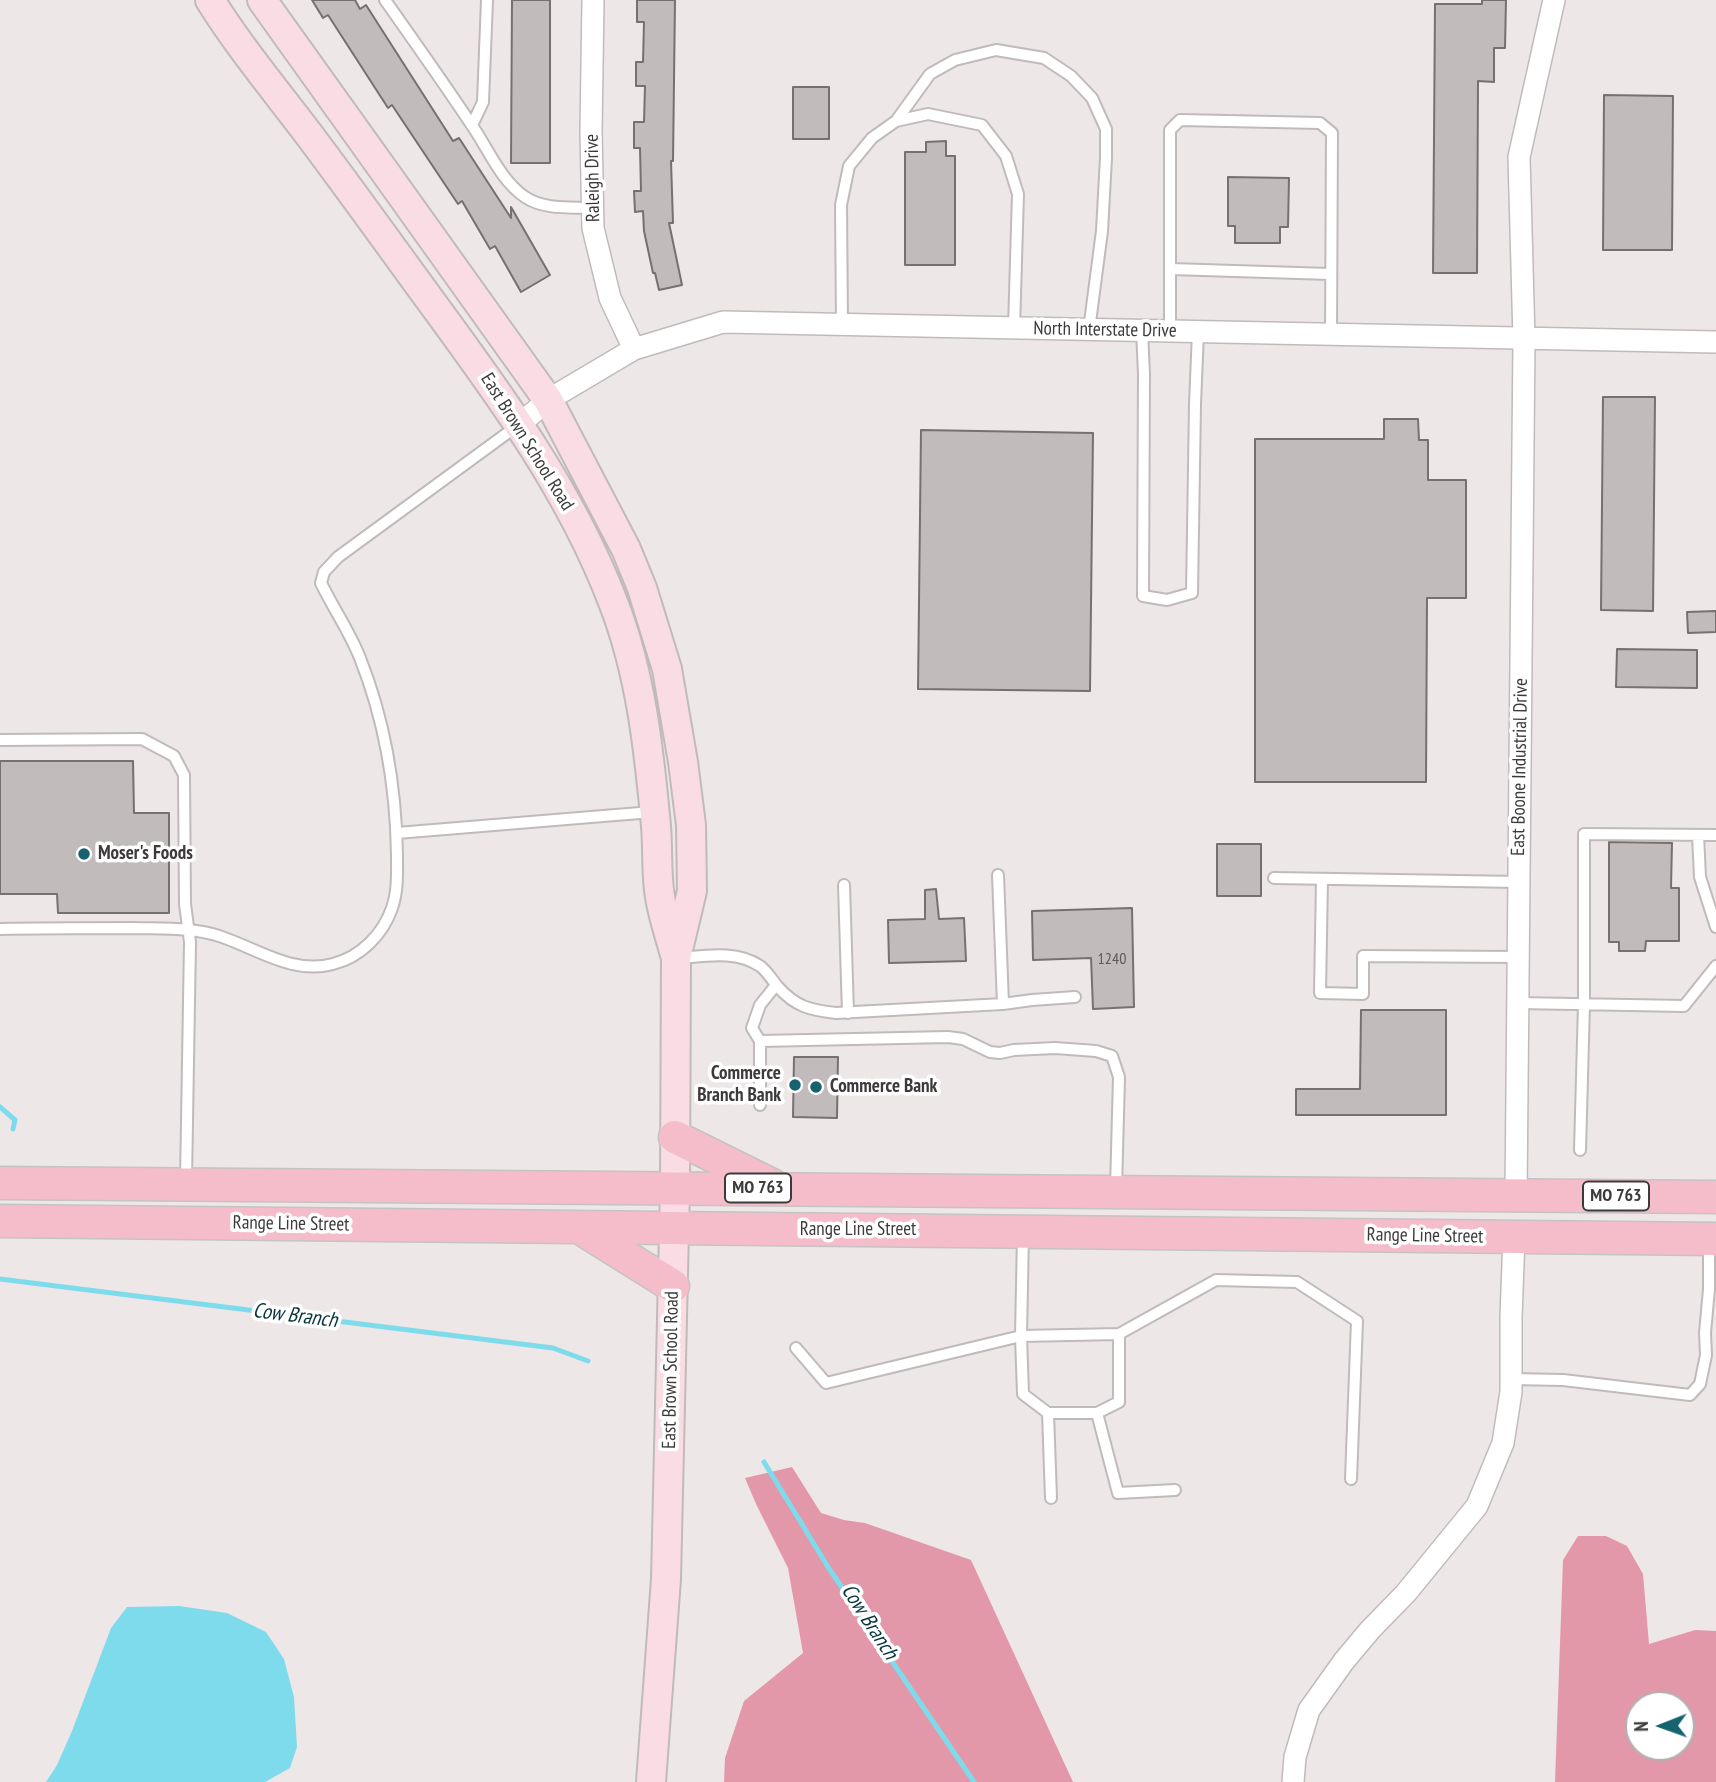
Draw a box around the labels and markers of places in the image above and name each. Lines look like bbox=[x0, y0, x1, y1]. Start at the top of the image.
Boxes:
place label: Moser's Foods bbox=[98, 843, 193, 865]
marker: Moser's Foods bbox=[76, 846, 92, 862]
place label: Commerce Branch Bank bbox=[697, 1063, 781, 1107]
place label: Commerce Bank bbox=[830, 1076, 937, 1098]
marker: Commerce Branch Bank bbox=[787, 1077, 803, 1093]
marker: Commerce Bank bbox=[808, 1079, 824, 1095]

